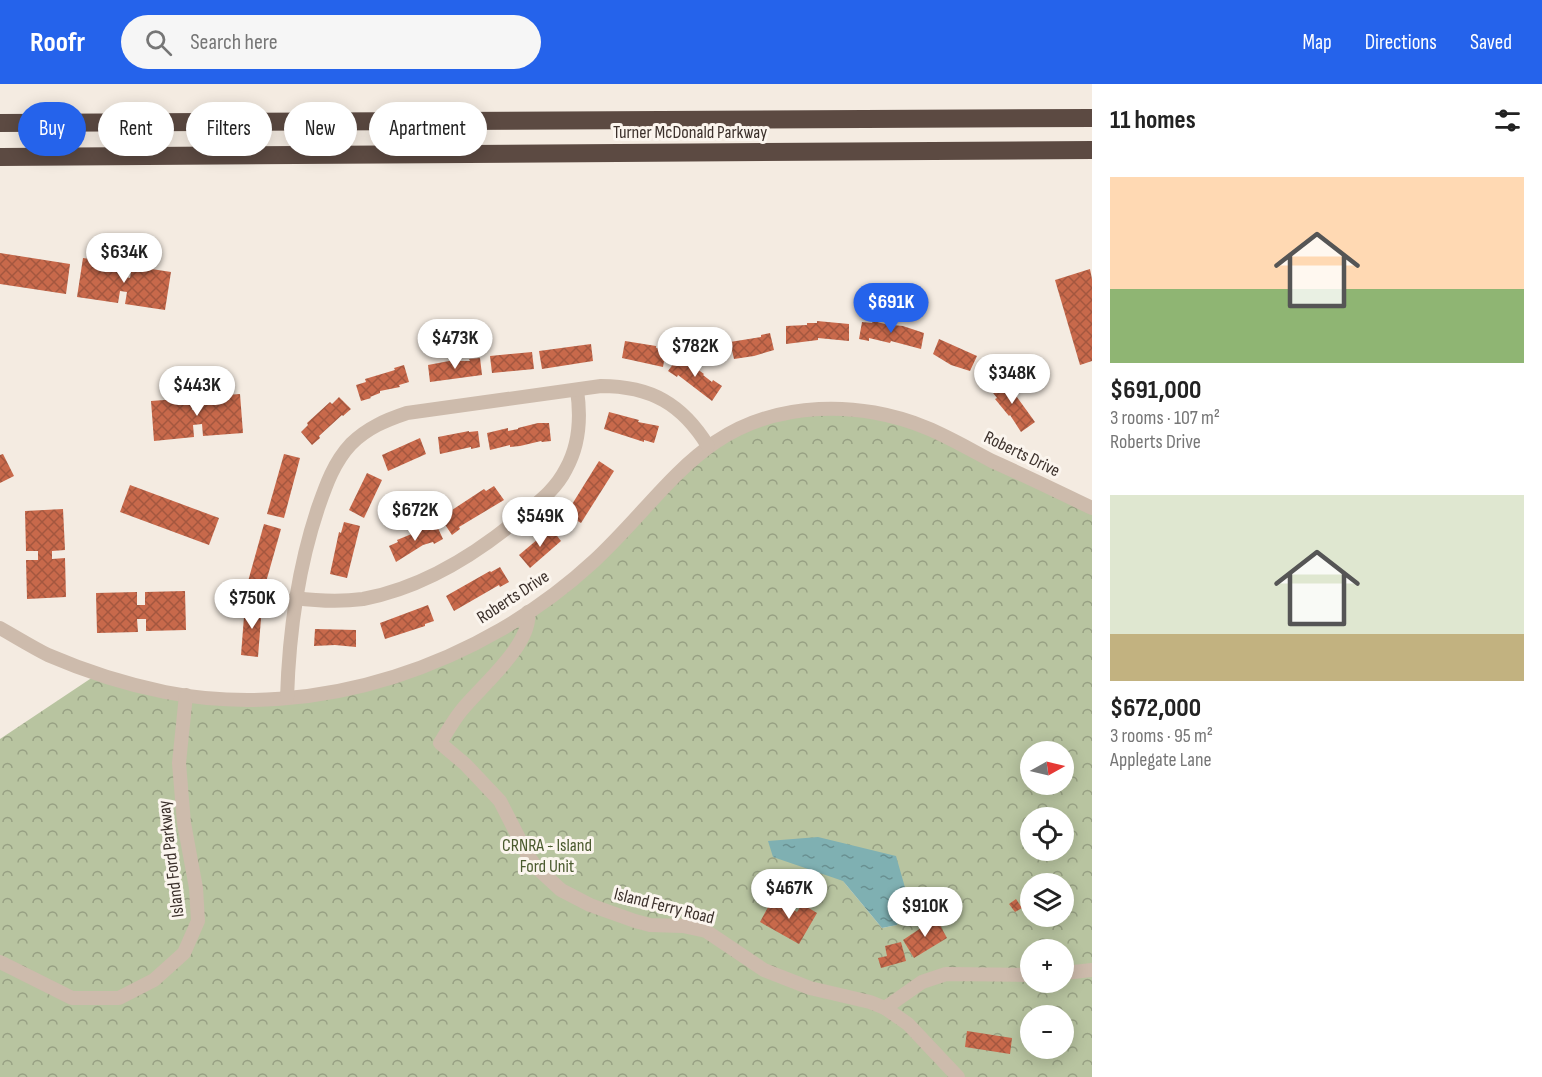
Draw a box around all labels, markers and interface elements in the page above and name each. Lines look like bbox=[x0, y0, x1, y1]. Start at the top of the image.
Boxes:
search box bbox=[121, 15, 541, 69]
text: Roofr bbox=[30, 26, 85, 59]
icon: search bbox=[142, 26, 175, 59]
text: Search here bbox=[190, 29, 278, 56]
text: Map bbox=[1302, 30, 1332, 55]
text: Directions bbox=[1365, 30, 1437, 55]
text: Saved bbox=[1470, 30, 1512, 55]
chip: Buy bbox=[18, 102, 86, 156]
chip: Rent bbox=[98, 102, 174, 156]
chip: Filters bbox=[186, 102, 272, 156]
chip: New bbox=[284, 102, 357, 156]
chip: Apartment bbox=[369, 102, 487, 156]
icon: filters bbox=[1491, 104, 1524, 137]
text: 11 homes bbox=[1110, 105, 1196, 136]
street label: Turner McDonald Parkway bbox=[613, 122, 767, 143]
icon: home bbox=[1263, 216, 1371, 324]
pin: $634K bbox=[82, 233, 166, 284]
text: $634K bbox=[100, 240, 148, 264]
pin: $691K bbox=[849, 283, 933, 334]
text: $691K bbox=[868, 290, 914, 314]
pin: $473K bbox=[413, 319, 497, 370]
text: $473K bbox=[432, 326, 478, 350]
pin: $782K bbox=[653, 327, 737, 378]
text: $782K bbox=[671, 334, 719, 358]
pin: $348K bbox=[970, 354, 1054, 405]
text: $348K bbox=[988, 361, 1036, 385]
pin: $443K bbox=[155, 366, 239, 417]
text: $443K bbox=[173, 373, 221, 397]
text: $691,000 bbox=[1110, 375, 1201, 406]
text: 3 rooms · 107 m² bbox=[1110, 406, 1220, 430]
street label: Roberts Drive bbox=[981, 427, 1063, 481]
text: Roberts Drive bbox=[1110, 430, 1201, 454]
pin: $672K bbox=[373, 491, 457, 542]
pin: $549K bbox=[498, 497, 582, 548]
text: $672K bbox=[392, 498, 438, 522]
text: $549K bbox=[516, 504, 564, 528]
icon: home bbox=[1263, 534, 1371, 642]
street label: Roberts Drive bbox=[473, 566, 553, 628]
pin: $750K bbox=[210, 579, 294, 630]
text: $750K bbox=[228, 586, 276, 610]
text: $672,000 bbox=[1110, 693, 1201, 724]
text: 3 rooms · 95 m² bbox=[1110, 724, 1213, 748]
north arrow bbox=[1020, 741, 1074, 795]
map controls bbox=[1020, 741, 1074, 1059]
text: Applegate Lane bbox=[1110, 748, 1212, 772]
street label: Island Ford Parkway bbox=[153, 799, 189, 919]
button: locate bbox=[1020, 807, 1074, 861]
park label: CRNRA - Island Ford Unit bbox=[502, 835, 592, 877]
pin: $467K bbox=[747, 869, 831, 920]
button: layers bbox=[1020, 873, 1074, 927]
text: $467K bbox=[765, 876, 813, 900]
street label: Island Ferry Road bbox=[612, 883, 716, 929]
pin: $910K bbox=[883, 887, 967, 938]
text: $910K bbox=[902, 894, 948, 918]
button: + bbox=[1020, 939, 1074, 993]
button: − bbox=[1020, 1005, 1074, 1059]

